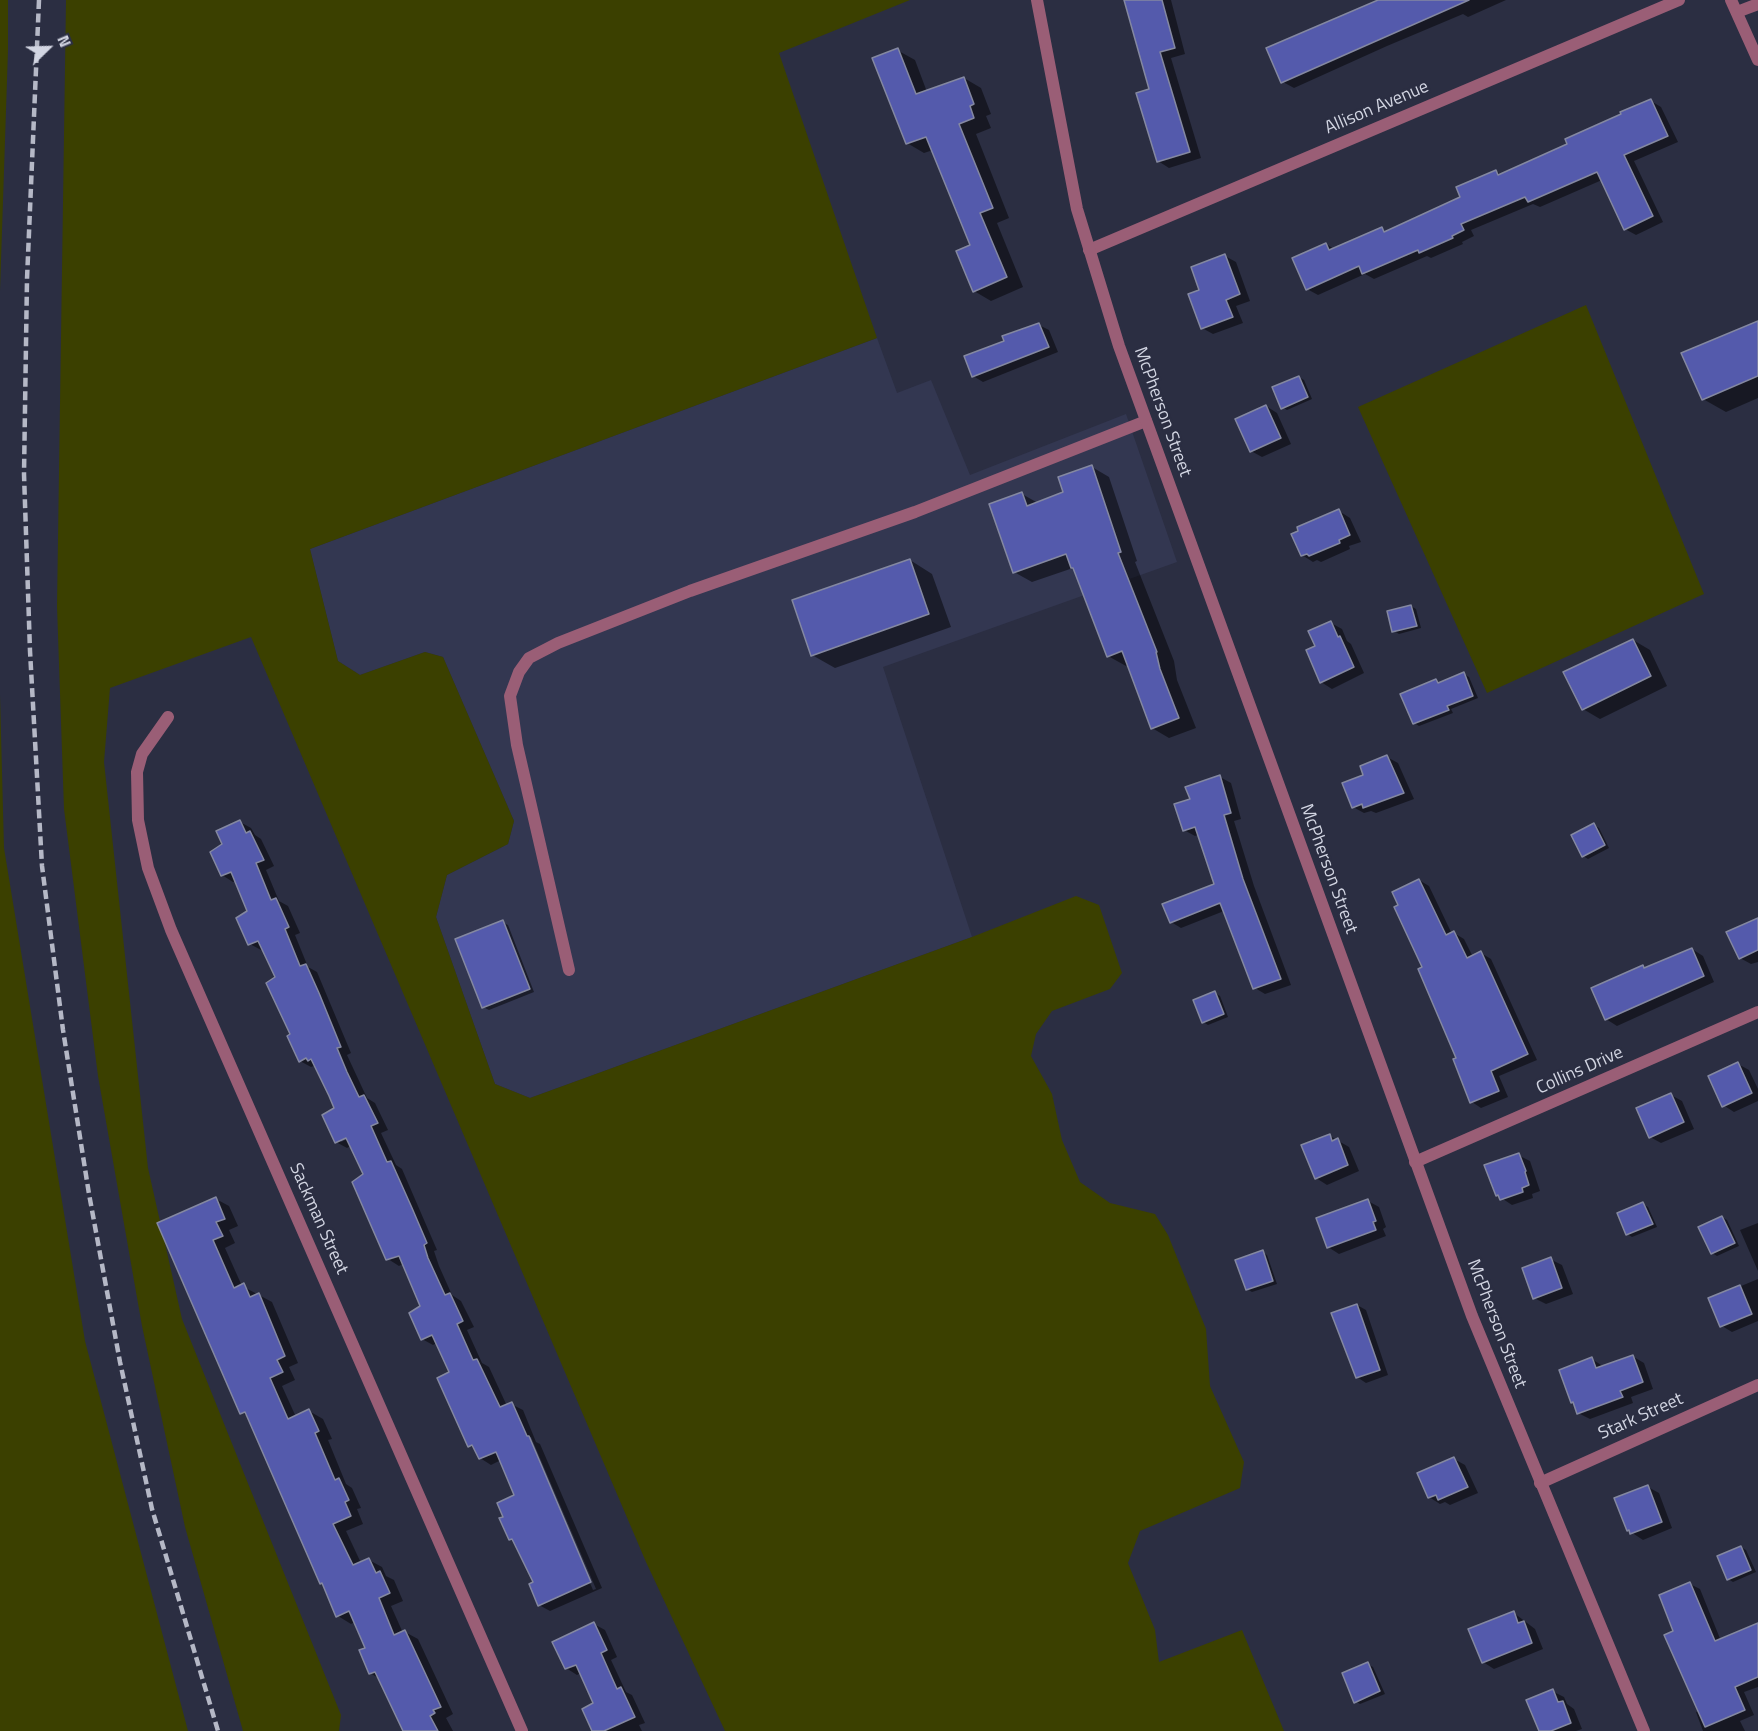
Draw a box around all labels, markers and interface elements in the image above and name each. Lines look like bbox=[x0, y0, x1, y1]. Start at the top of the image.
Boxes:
north arrow bbox=[18, 18, 78, 78]
text: N bbox=[51, 31, 78, 51]
street label: Allison Avenue bbox=[1322, 76, 1432, 140]
street label: McPherson Street bbox=[1129, 344, 1195, 480]
street label: McPherson Street bbox=[1295, 801, 1361, 937]
street label: Collins Drive bbox=[1533, 1042, 1627, 1100]
street label: Sackman Street bbox=[284, 1160, 352, 1278]
street label: McPherson Street bbox=[1461, 1256, 1531, 1392]
street label: Stark Street bbox=[1595, 1389, 1687, 1445]

